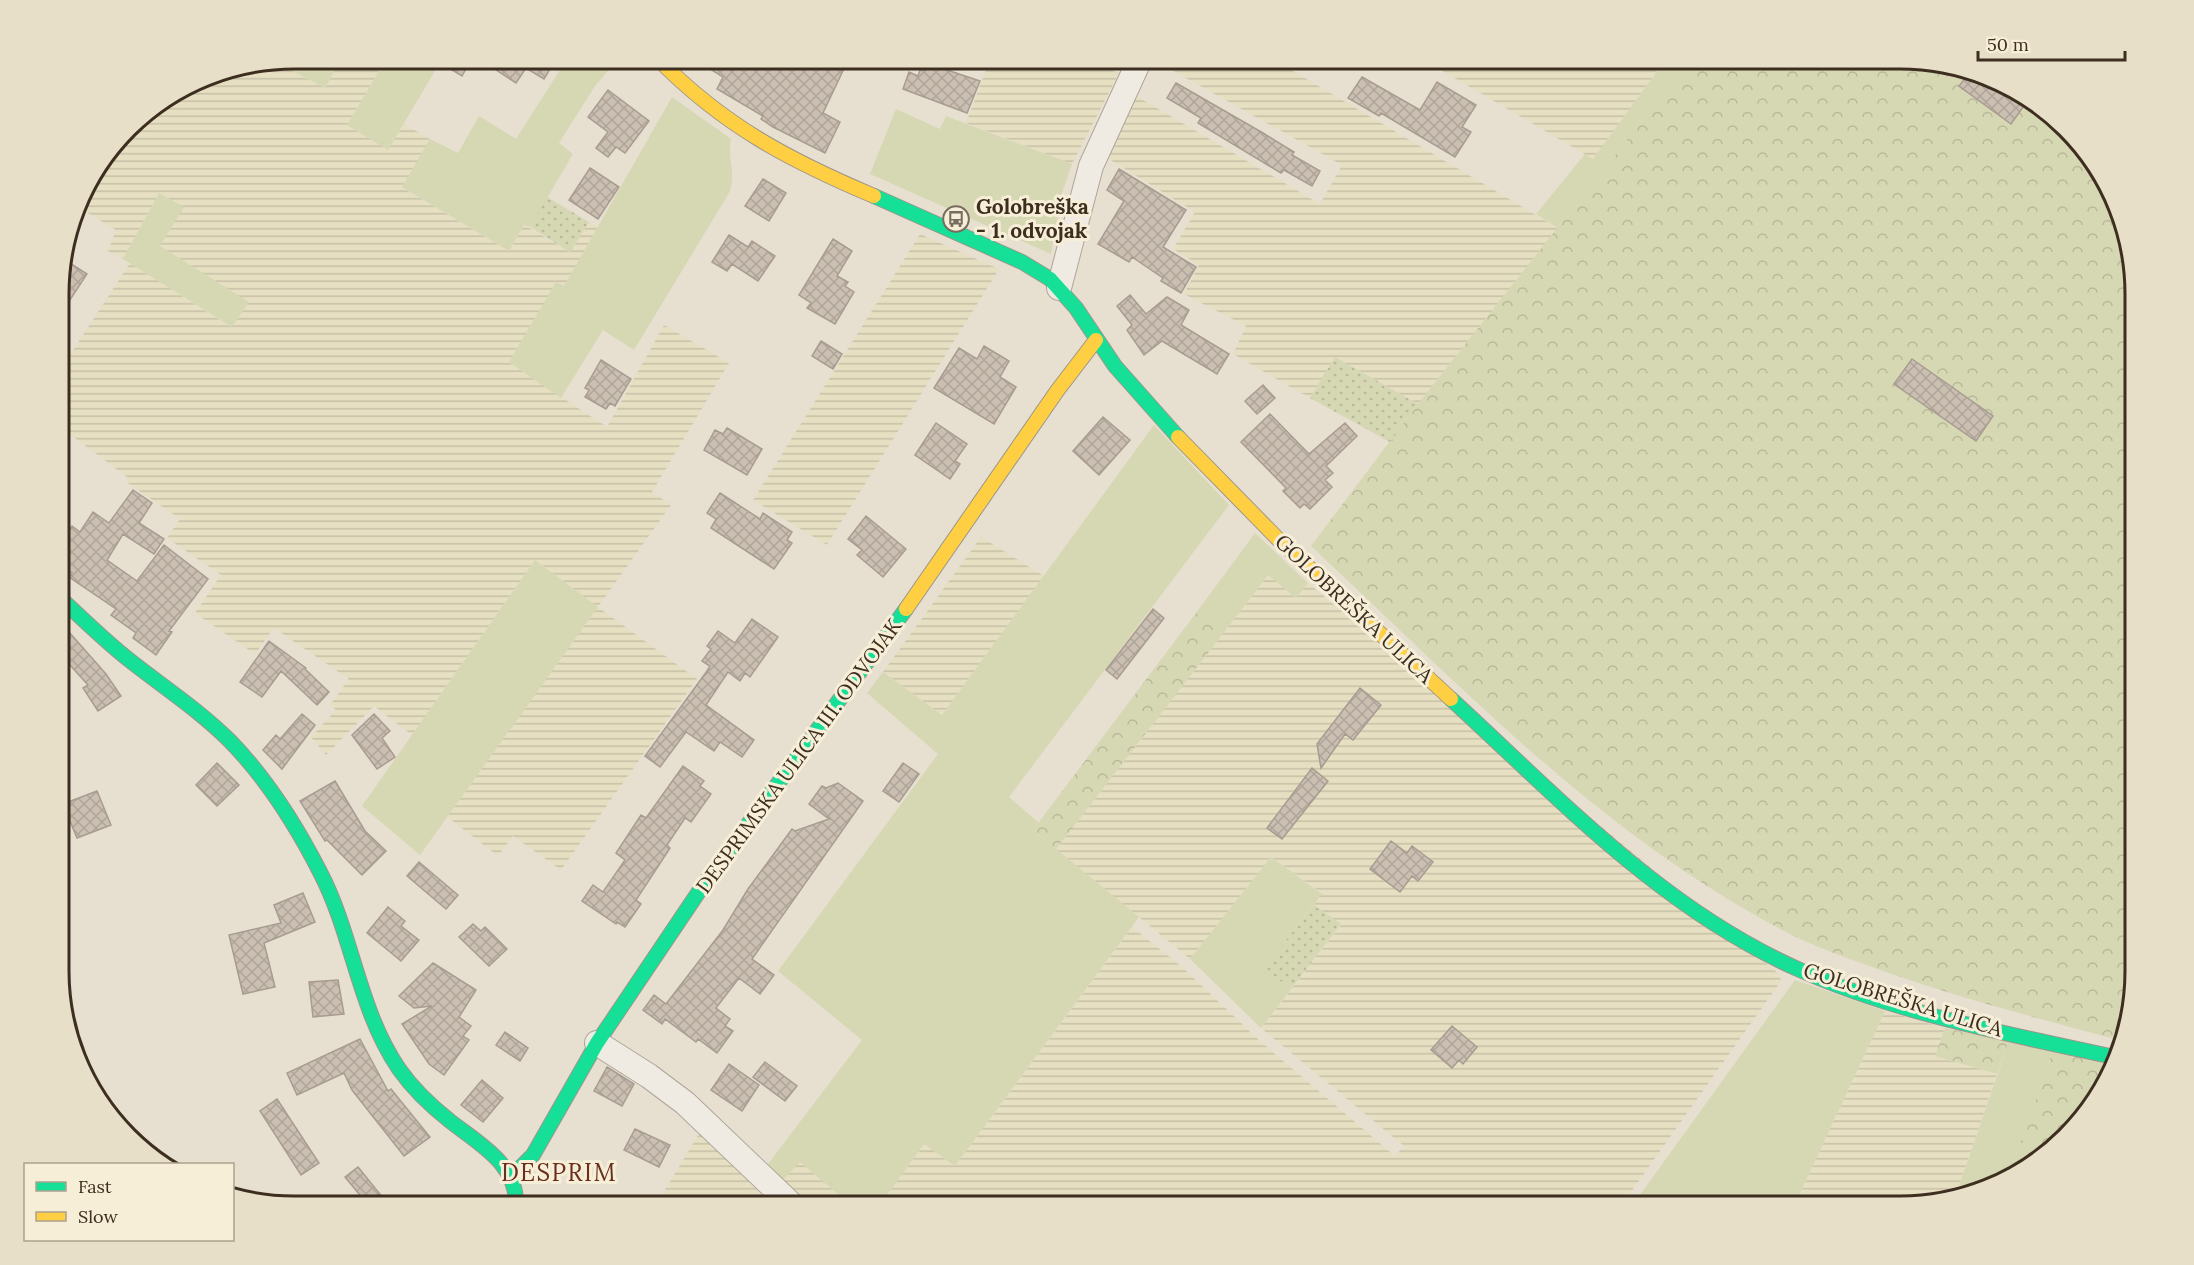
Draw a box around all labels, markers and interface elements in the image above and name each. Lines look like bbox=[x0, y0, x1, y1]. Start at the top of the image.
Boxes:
scale bar bbox=[1978, 24, 2125, 62]
text: 50 m bbox=[1987, 33, 2029, 56]
place label: Golobreška - 1. odvojak bbox=[976, 193, 1089, 244]
bus stop icon: Golobreška - 1. odvojak bbox=[941, 204, 971, 234]
street label: GOLOBREŠKA ULICA bbox=[1269, 528, 1440, 690]
street label: DESPRIMSKA ULICA III. ODVOJAK bbox=[690, 612, 908, 898]
street label: GOLOBREŠKA ULICA bbox=[1800, 956, 2007, 1043]
district label: DESPRIM bbox=[501, 1157, 617, 1188]
legend bbox=[24, 1163, 234, 1241]
text: Fast bbox=[78, 1175, 112, 1198]
text: Slow bbox=[78, 1205, 118, 1228]

